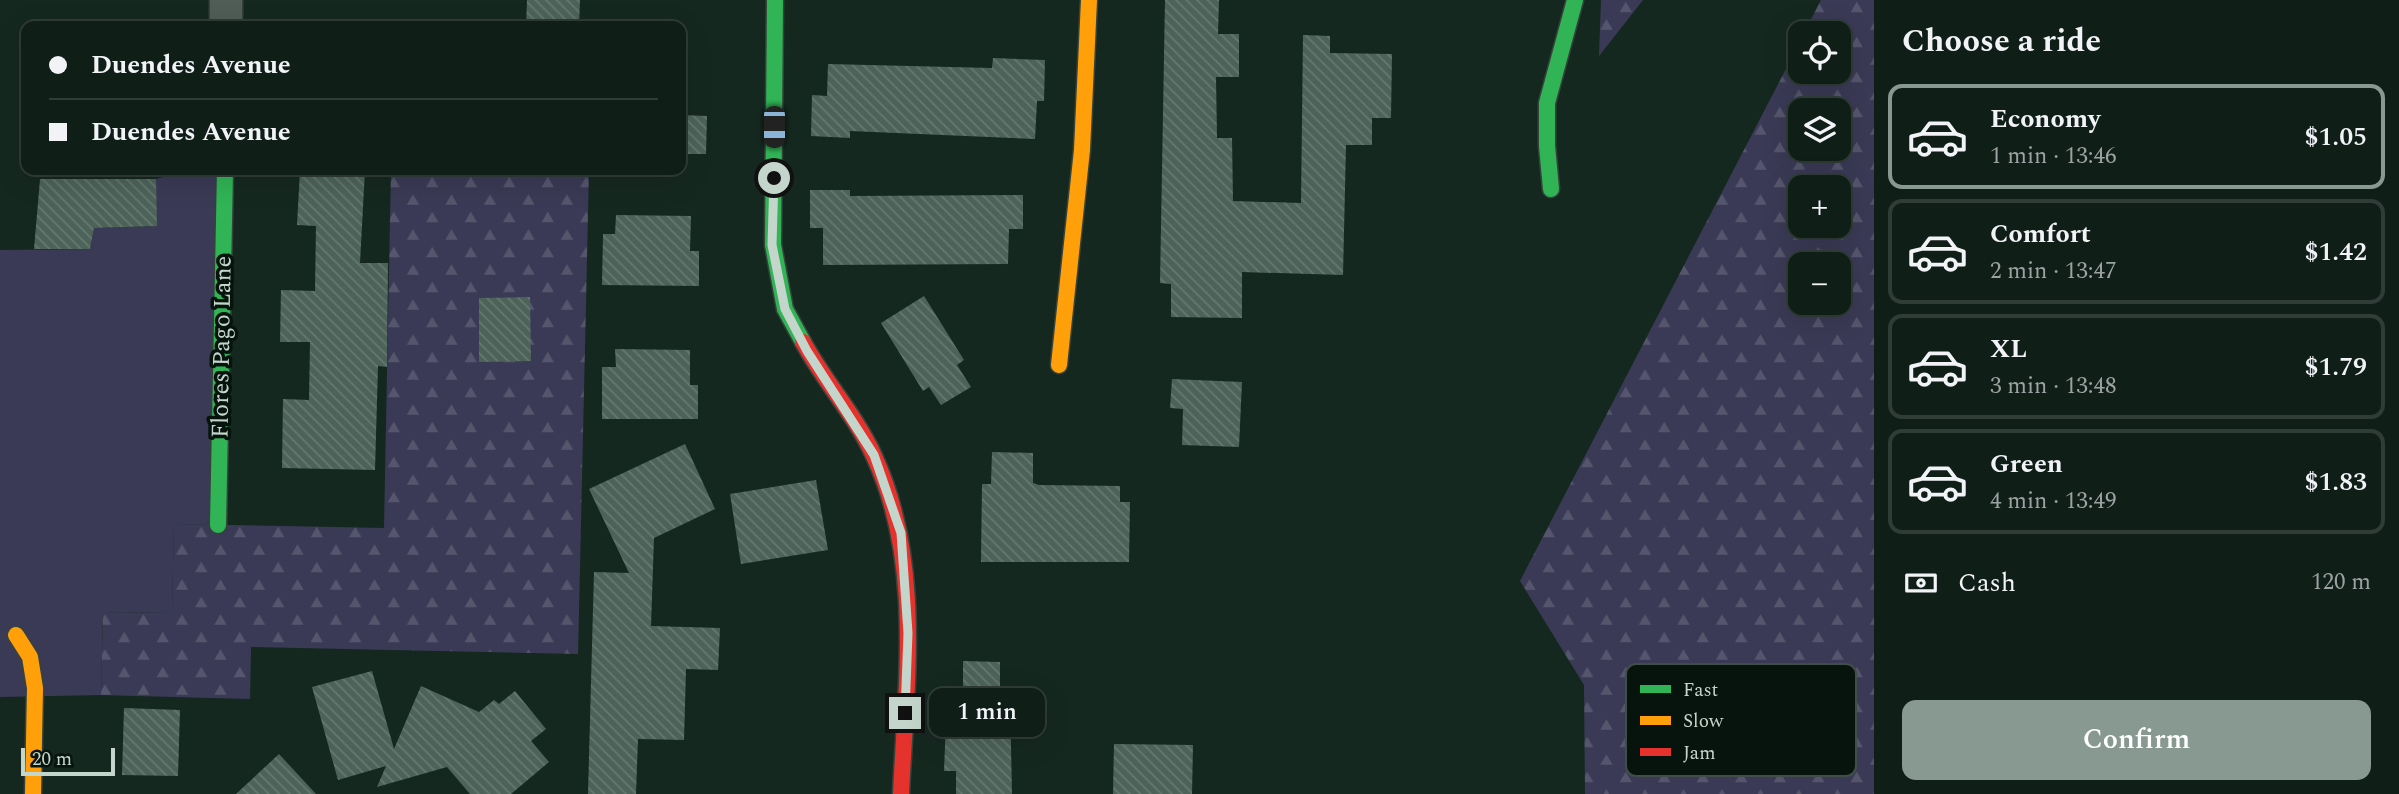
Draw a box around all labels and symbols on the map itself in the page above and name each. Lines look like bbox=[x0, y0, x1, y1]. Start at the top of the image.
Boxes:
car bbox=[764, 106, 785, 148]
route start bbox=[758, 162, 790, 194]
street label: Flores Pago Lane bbox=[202, 255, 242, 439]
legend bbox=[1626, 664, 1856, 776]
text: Fast bbox=[1683, 676, 1719, 705]
callout: 1 min bbox=[930, 688, 1045, 738]
route end bbox=[889, 697, 921, 729]
text: Slow bbox=[1683, 707, 1724, 736]
text: Jam bbox=[1683, 739, 1715, 768]
scale bar bbox=[21, 745, 116, 777]

